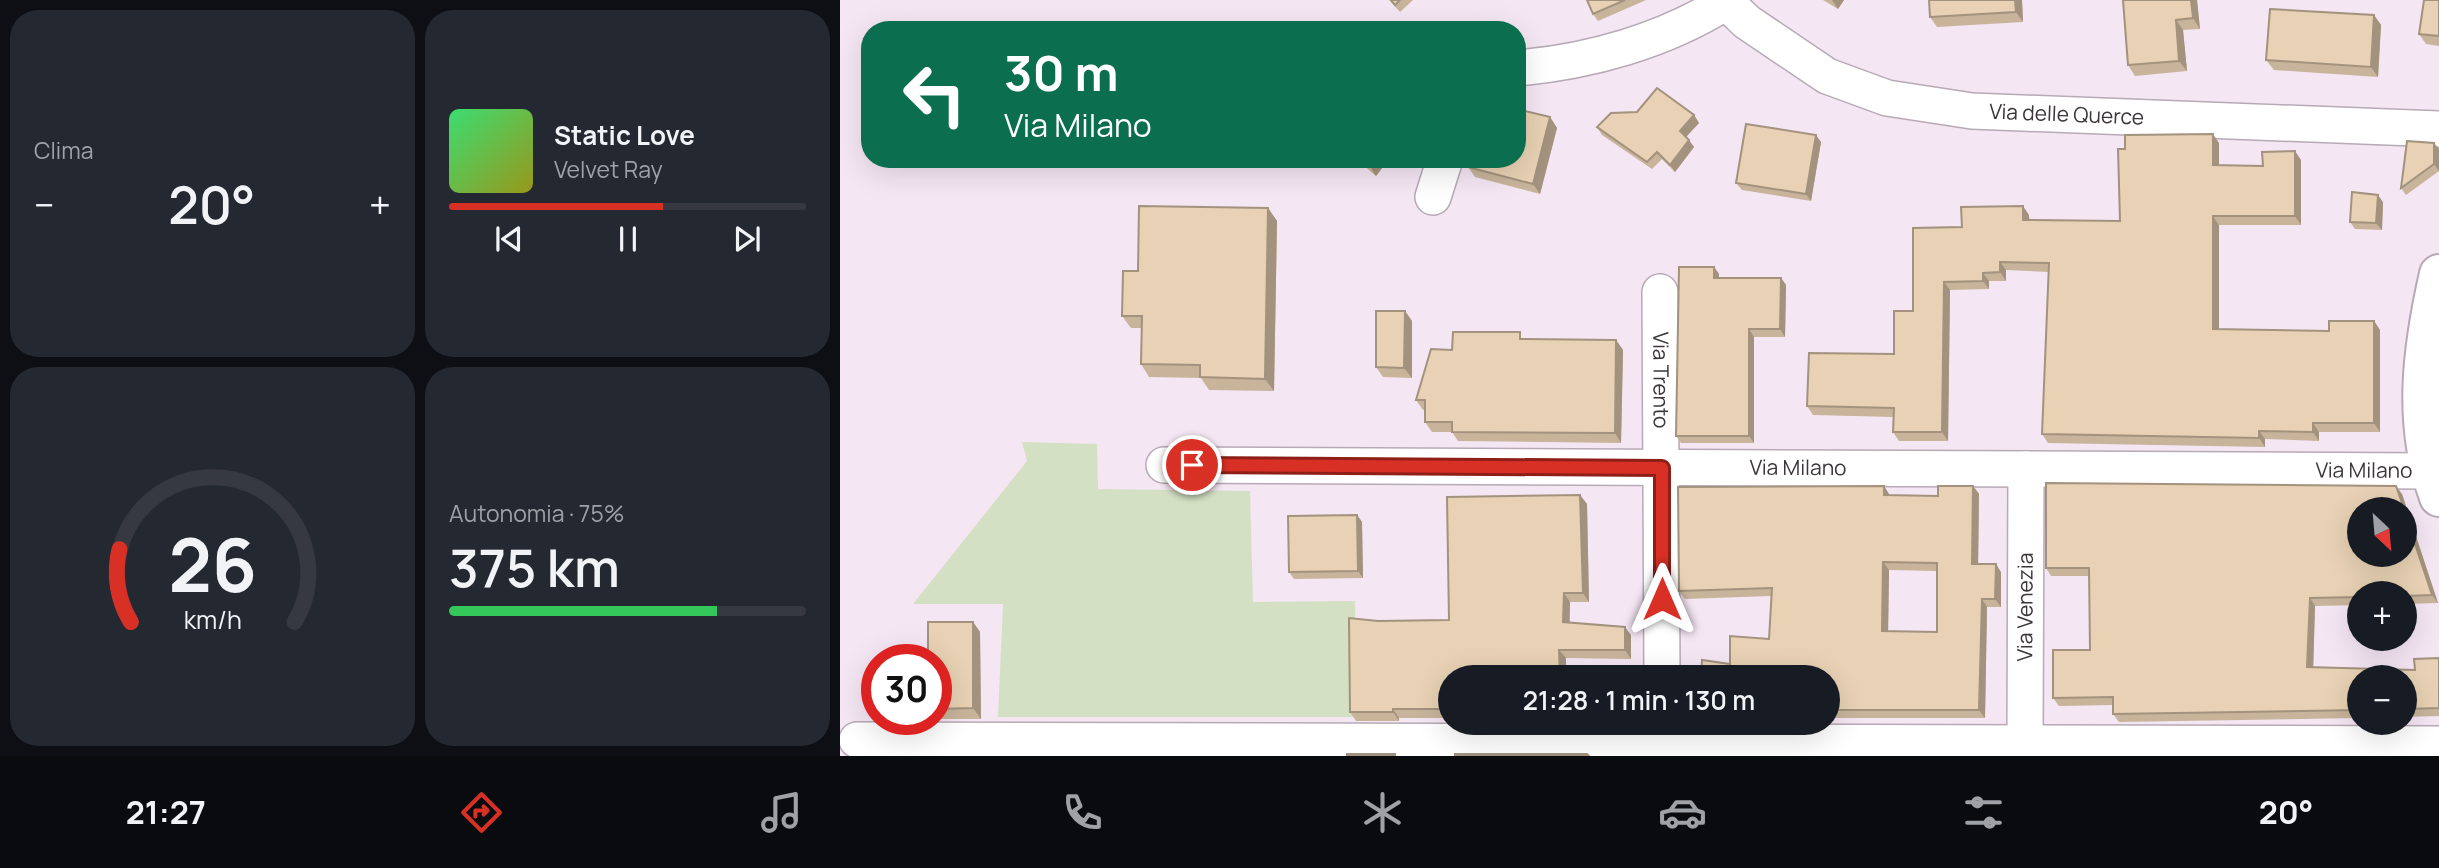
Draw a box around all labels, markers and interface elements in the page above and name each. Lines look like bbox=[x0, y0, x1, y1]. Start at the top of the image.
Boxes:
text: 30 m bbox=[1004, 39, 1119, 106]
icon: left bbox=[889, 49, 980, 140]
street label: Via delle Querce bbox=[1989, 97, 2145, 131]
text: Via Milano bbox=[1004, 103, 1152, 147]
text: Static Love bbox=[554, 117, 695, 153]
text: Clima bbox=[34, 134, 93, 166]
text: Velvet Ray bbox=[554, 153, 663, 185]
text: 20° bbox=[168, 169, 255, 240]
text: − bbox=[34, 178, 55, 230]
text: + bbox=[369, 178, 391, 230]
icon: previous bbox=[490, 220, 528, 258]
icon: pause bbox=[609, 220, 647, 258]
icon: next bbox=[728, 220, 766, 258]
street label: Via Trento bbox=[1647, 332, 1676, 428]
pin bbox=[1162, 435, 1222, 495]
icon: arrive bbox=[1173, 446, 1211, 484]
street label: Via Milano bbox=[1749, 453, 1847, 481]
street label: Via Milano bbox=[2315, 455, 2413, 484]
text: Autonomia · 75% bbox=[449, 497, 624, 529]
north arrow bbox=[2347, 497, 2417, 567]
map controls bbox=[2347, 497, 2417, 735]
text: 26 bbox=[168, 515, 257, 615]
text: 375 km bbox=[449, 532, 620, 603]
street label: Via Venezia bbox=[2010, 553, 2039, 661]
position arrow bbox=[1625, 562, 1699, 636]
button: + bbox=[2347, 581, 2417, 651]
text: km/h bbox=[183, 602, 242, 637]
speed limit sign: 30 bbox=[861, 644, 952, 735]
button: − bbox=[2347, 665, 2417, 735]
text: 21:28 · 1 min · 130 m bbox=[1523, 682, 1755, 718]
icon: directions bbox=[457, 788, 506, 837]
icon: music bbox=[757, 788, 806, 837]
icon: phone bbox=[1058, 788, 1107, 837]
icon: climate bbox=[1358, 788, 1407, 837]
icon: car bbox=[1658, 788, 1707, 837]
icon: filters bbox=[1959, 788, 2008, 837]
text: 21:27 bbox=[126, 790, 206, 834]
text: 20° bbox=[2259, 790, 2313, 834]

